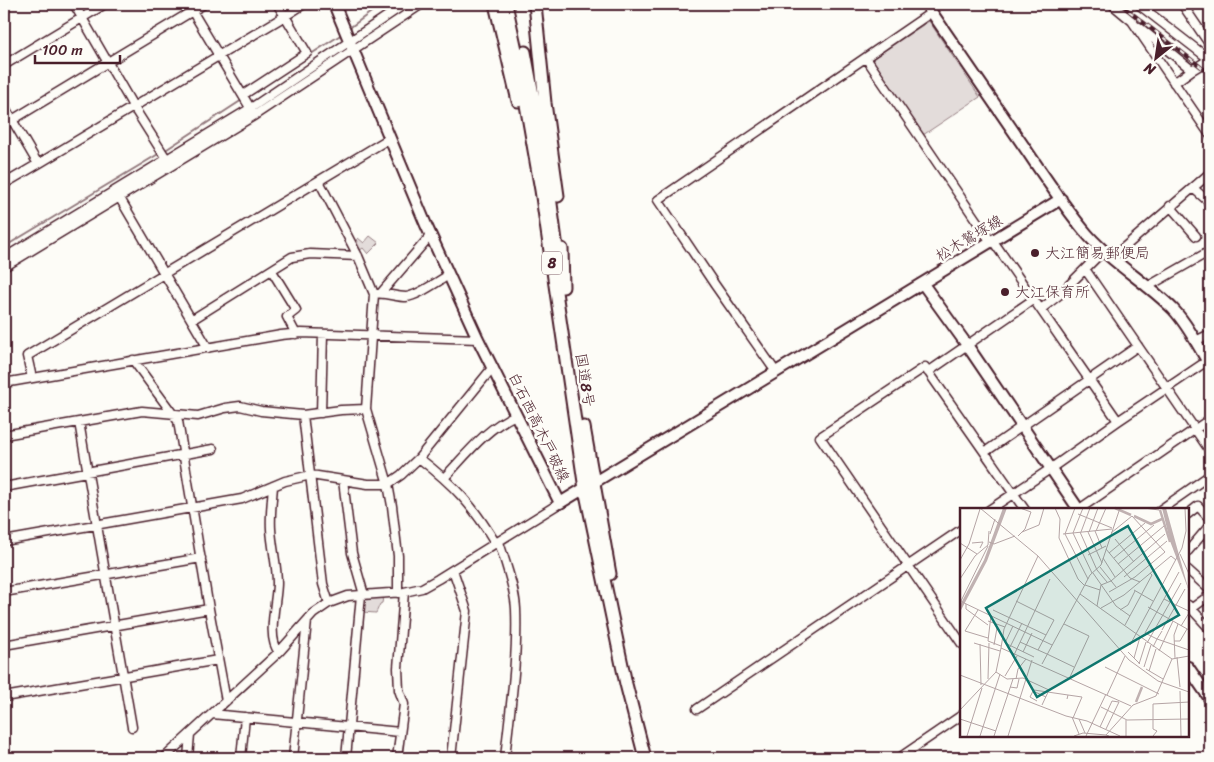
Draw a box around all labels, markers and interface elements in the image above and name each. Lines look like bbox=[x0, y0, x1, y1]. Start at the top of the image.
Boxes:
scale bar bbox=[35, 32, 120, 64]
north arrow bbox=[1132, 32, 1182, 82]
text: 100 m bbox=[42, 37, 83, 63]
text: N bbox=[1139, 55, 1161, 83]
street label: 松木鷲塚線 bbox=[930, 208, 1008, 268]
place label: 大江簡易郵便局 bbox=[1045, 240, 1150, 266]
marker: 大江簡易郵便局 bbox=[1029, 247, 1041, 259]
road number: 8 bbox=[542, 252, 562, 274]
place label: 大江保育所 bbox=[1015, 279, 1090, 305]
marker: 大江保育所 bbox=[999, 286, 1011, 298]
street label: 国道8号 bbox=[568, 351, 602, 409]
street label: 白石西高木戸破線 bbox=[501, 367, 577, 487]
inset map bbox=[960, 508, 1189, 737]

